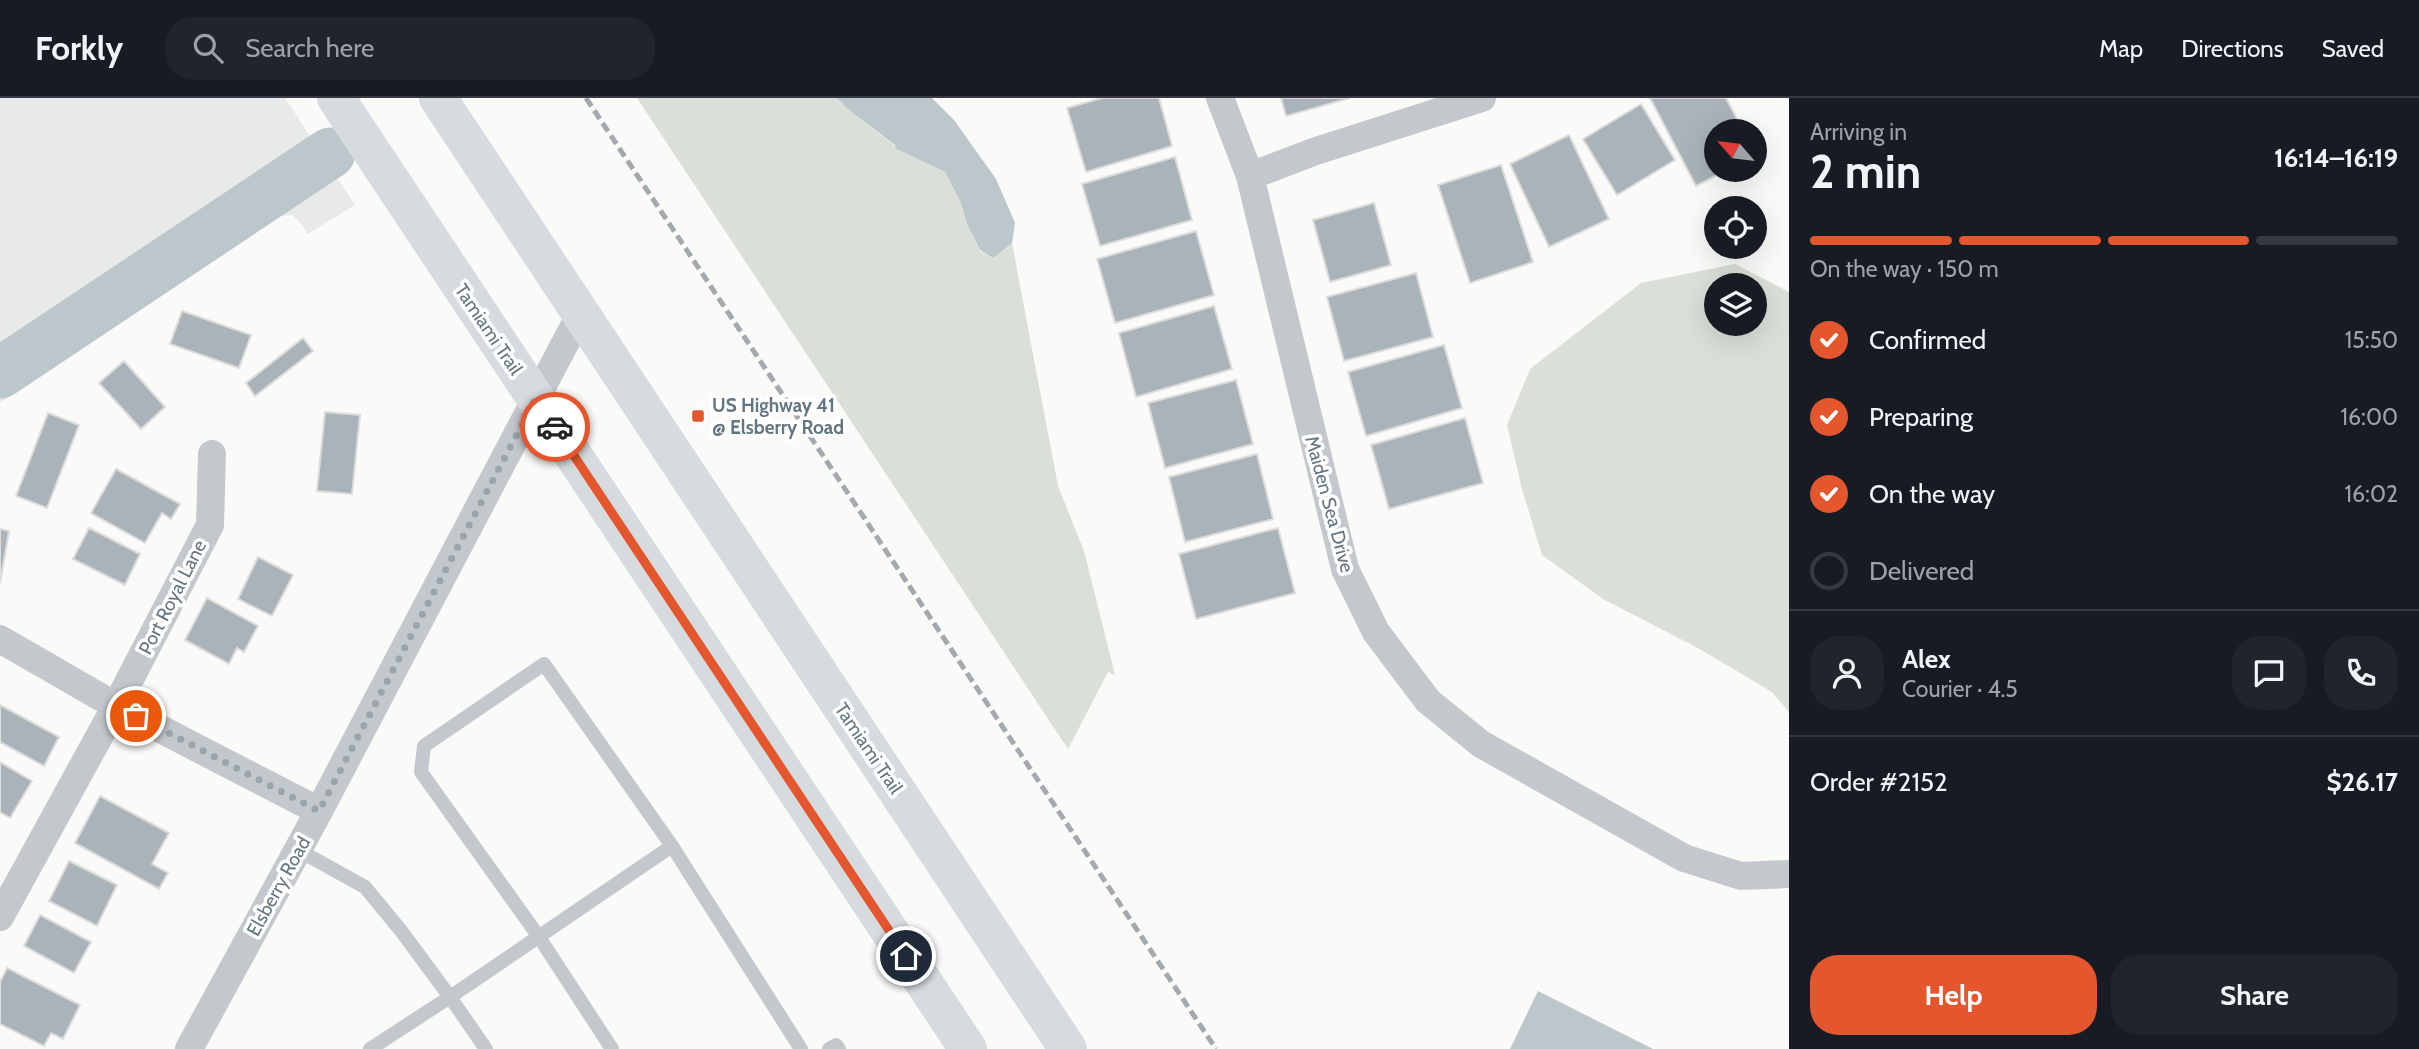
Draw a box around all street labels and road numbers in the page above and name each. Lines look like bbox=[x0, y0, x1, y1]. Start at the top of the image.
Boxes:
street label: Tamiami Trail bbox=[450, 279, 528, 380]
street label: Maiden Sea Drive bbox=[1300, 433, 1359, 575]
street label: Port Royal Lane bbox=[134, 536, 211, 658]
street label: Tamiami Trail bbox=[830, 698, 908, 799]
street label: Elsberry Road bbox=[242, 832, 315, 940]

